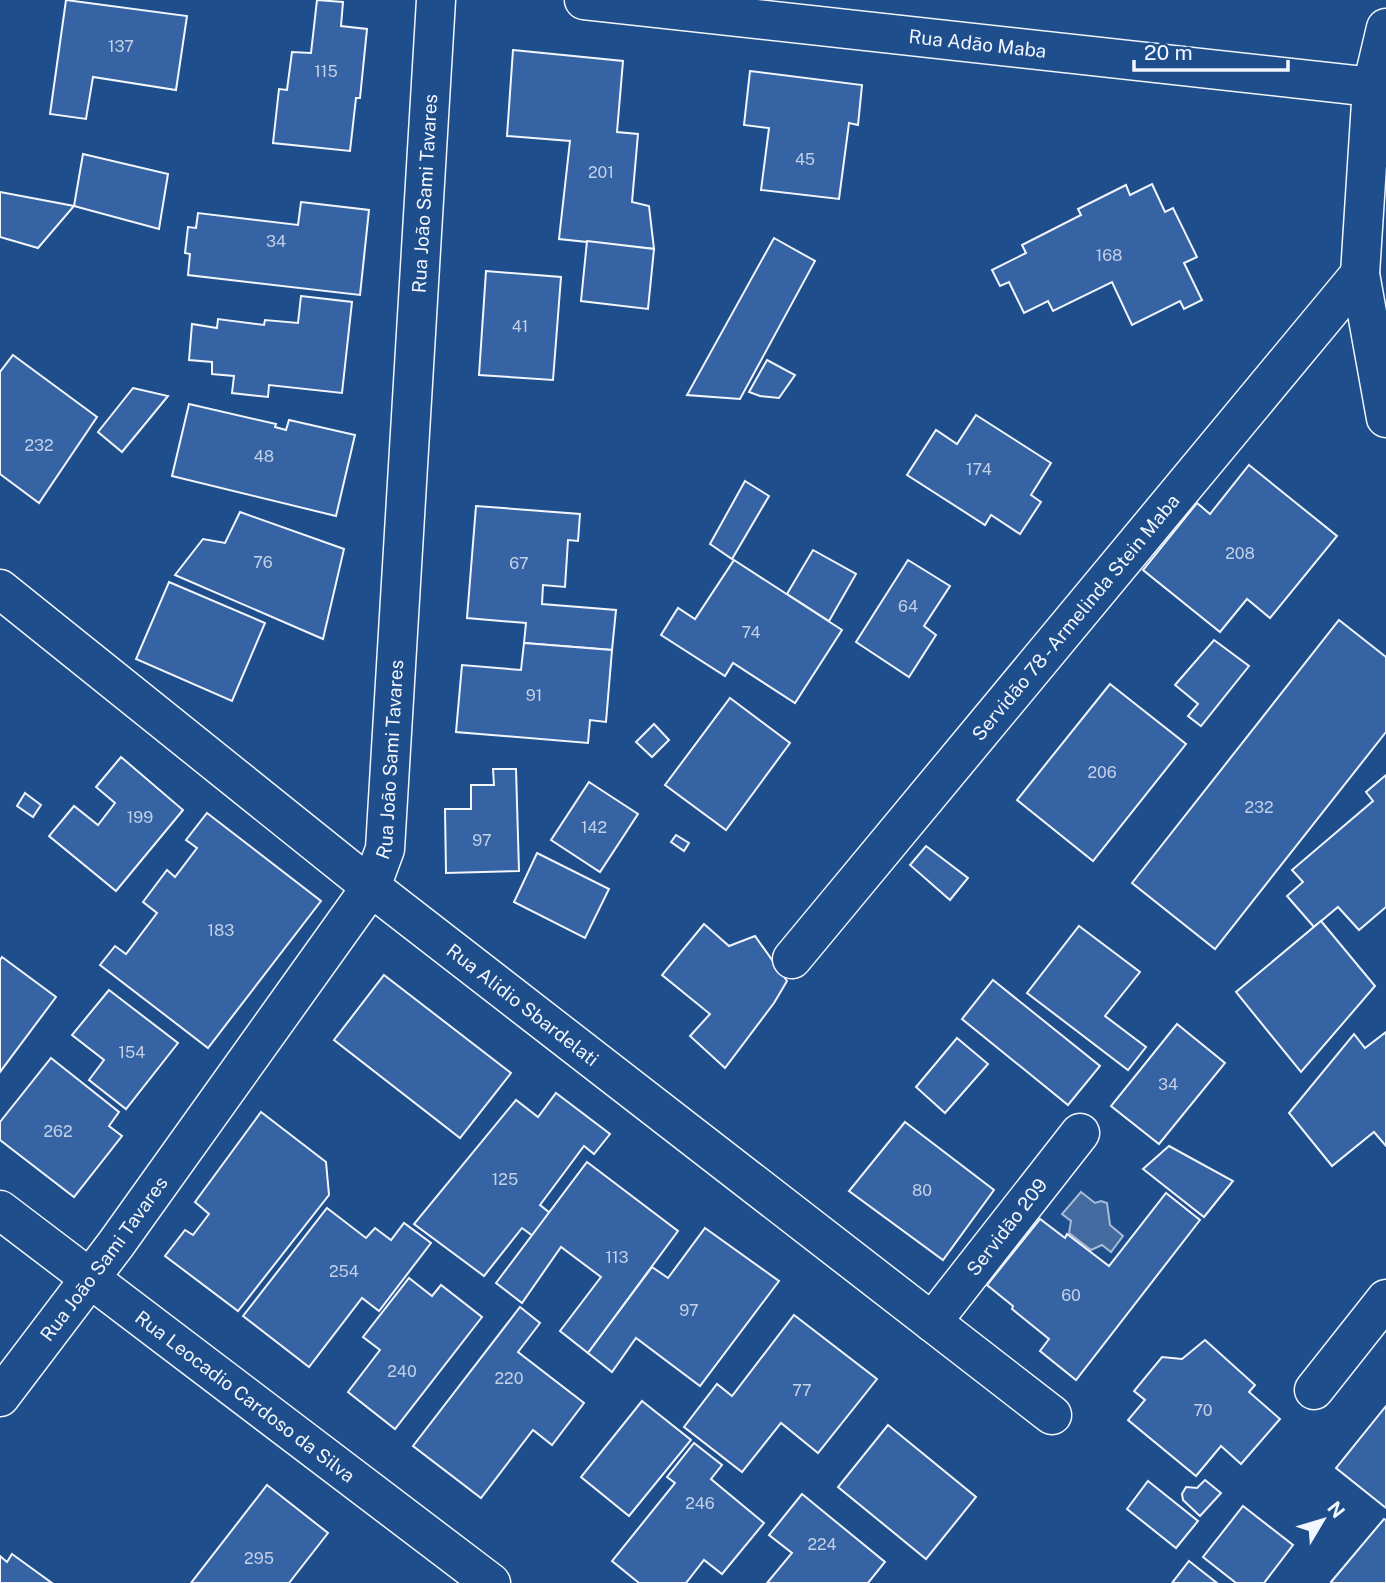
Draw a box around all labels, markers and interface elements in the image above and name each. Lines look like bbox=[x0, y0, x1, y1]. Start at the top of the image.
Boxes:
street label: Rua Adão Maba bbox=[908, 25, 1048, 62]
scale bar bbox=[1134, 28, 1288, 72]
house number: 137 bbox=[108, 37, 134, 56]
text: 20 m bbox=[1144, 40, 1193, 65]
house number: 115 bbox=[314, 62, 338, 81]
street label: Rua João Sami Tavares bbox=[407, 93, 441, 294]
house number: 45 bbox=[795, 150, 815, 169]
house number: 201 bbox=[588, 163, 614, 182]
house number: 34 bbox=[266, 232, 286, 251]
house number: 168 bbox=[1096, 246, 1122, 265]
house number: 41 bbox=[512, 317, 528, 336]
house number: 232 bbox=[24, 436, 54, 455]
house number: 48 bbox=[254, 447, 274, 466]
house number: 174 bbox=[966, 460, 992, 479]
street label: Servidão 78 - Armelinda Stein Maba bbox=[967, 490, 1184, 745]
house number: 208 bbox=[1225, 544, 1255, 563]
house number: 76 bbox=[253, 553, 273, 572]
house number: 67 bbox=[509, 554, 529, 573]
house number: 64 bbox=[898, 597, 918, 616]
house number: 74 bbox=[741, 623, 761, 642]
street label: Rua João Sami Tavares bbox=[371, 659, 407, 862]
house number: 91 bbox=[526, 686, 542, 705]
house number: 206 bbox=[1087, 763, 1117, 782]
house number: 232 bbox=[1244, 798, 1274, 817]
house number: 199 bbox=[127, 808, 153, 827]
house number: 142 bbox=[581, 818, 607, 837]
house number: 97 bbox=[472, 831, 492, 850]
house number: 183 bbox=[208, 921, 234, 940]
street label: Rua Alidio Sbardelati bbox=[443, 939, 603, 1070]
house number: 154 bbox=[119, 1043, 145, 1062]
house number: 34 bbox=[1158, 1075, 1178, 1094]
house number: 262 bbox=[43, 1122, 73, 1141]
house number: 125 bbox=[492, 1170, 518, 1189]
street label: Rua João Sami Tavares bbox=[35, 1172, 172, 1345]
street label: Servidão 209 bbox=[962, 1174, 1051, 1280]
house number: 80 bbox=[912, 1181, 932, 1200]
house number: 113 bbox=[605, 1248, 629, 1267]
house number: 254 bbox=[329, 1262, 359, 1281]
house number: 60 bbox=[1061, 1286, 1081, 1305]
house number: 97 bbox=[679, 1301, 699, 1320]
street label: Rua Leocadio Cardoso da Silva bbox=[131, 1306, 359, 1487]
house number: 240 bbox=[387, 1362, 417, 1381]
house number: 220 bbox=[495, 1369, 524, 1388]
house number: 77 bbox=[792, 1381, 812, 1400]
house number: 70 bbox=[1193, 1401, 1213, 1420]
north arrow bbox=[1288, 1485, 1358, 1555]
house number: 246 bbox=[685, 1494, 715, 1513]
text: N bbox=[1323, 1497, 1350, 1522]
house number: 224 bbox=[807, 1535, 837, 1554]
house number: 295 bbox=[244, 1549, 274, 1568]

